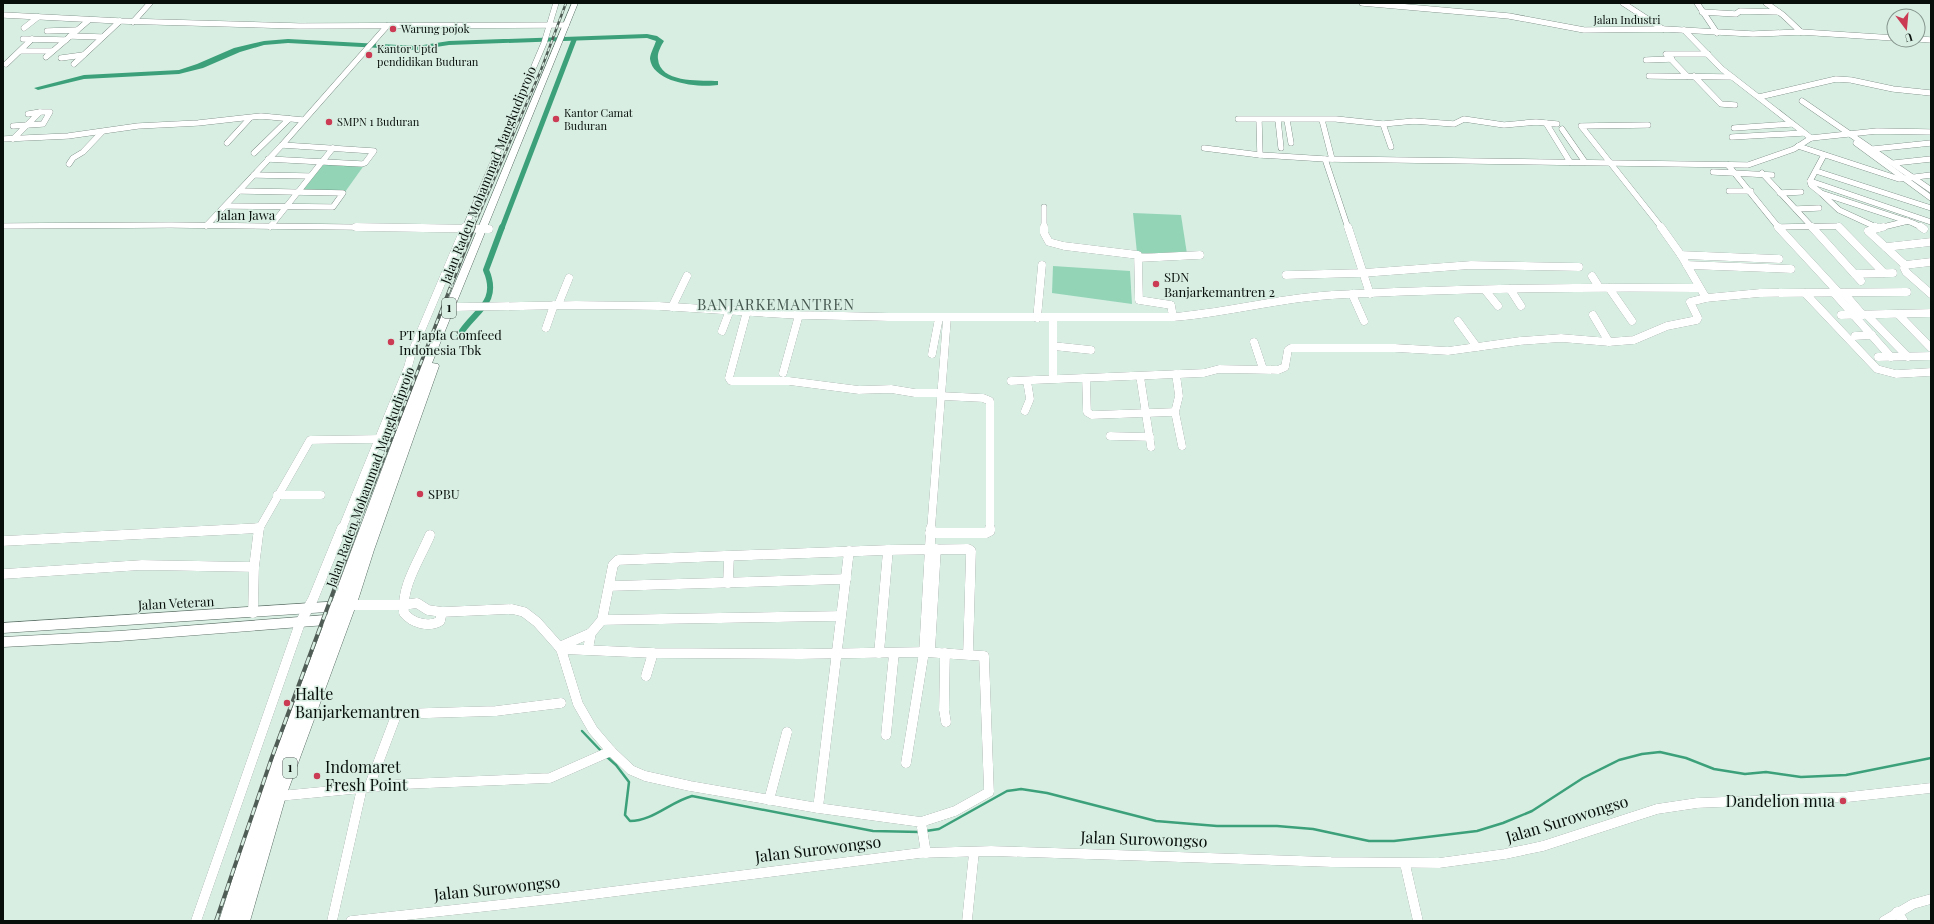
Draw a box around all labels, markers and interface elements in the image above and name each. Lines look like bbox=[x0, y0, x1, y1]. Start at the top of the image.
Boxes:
north arrow bbox=[1886, 8, 1926, 48]
street label: Jalan Industri bbox=[1593, 12, 1660, 27]
place label: Warung pojok bbox=[400, 21, 470, 36]
marker: Warung pojok bbox=[388, 24, 398, 34]
text: U bbox=[1903, 30, 1915, 46]
place label: Kantor Uptd pendidikan Buduran bbox=[377, 41, 479, 69]
marker: Kantor Uptd pendidikan Buduran bbox=[364, 50, 374, 60]
street label: Jalan Raden Mohammad Mangkudiprojo bbox=[436, 63, 539, 287]
place label: Kantor Camat Buduran bbox=[564, 105, 633, 133]
place label: SMPN 1 Buduran bbox=[337, 114, 420, 129]
marker: Kantor Camat Buduran bbox=[551, 114, 561, 124]
marker: SMPN 1 Buduran bbox=[324, 117, 334, 127]
street label: Jalan Jawa bbox=[216, 206, 276, 223]
place label: SDN Banjarkemantren 2 bbox=[1164, 268, 1275, 300]
marker: SDN Banjarkemantren 2 bbox=[1151, 279, 1161, 289]
district label: BANJARKEMANTREN bbox=[697, 294, 855, 314]
road number: 1 bbox=[442, 298, 456, 318]
place label: PT Japfa Comfeed Indonesia Tbk bbox=[399, 326, 502, 358]
marker: PT Japfa Comfeed Indonesia Tbk bbox=[386, 337, 396, 347]
street label: Jalan Raden Mohammad Mangkudiprojo bbox=[321, 364, 417, 590]
place label: SPBU bbox=[428, 485, 460, 502]
marker: SPBU bbox=[415, 489, 425, 499]
street label: Jalan Veteran bbox=[136, 592, 215, 613]
place label: Halte Banjarkemantren bbox=[295, 683, 420, 722]
marker: Halte Banjarkemantren bbox=[282, 698, 292, 708]
place label: Indomaret Fresh Point bbox=[325, 756, 408, 795]
road number: 1 bbox=[283, 758, 297, 778]
marker: Indomaret Fresh Point bbox=[312, 771, 322, 781]
street label: Jalan Surowongso bbox=[1502, 790, 1631, 847]
place label: Dandelion mua bbox=[1726, 790, 1835, 811]
marker: Dandelion mua bbox=[1838, 796, 1848, 806]
street label: Jalan Surowongso bbox=[1079, 826, 1208, 851]
street label: Jalan Surowongso bbox=[753, 830, 882, 867]
street label: Jalan Surowongso bbox=[432, 870, 561, 905]

